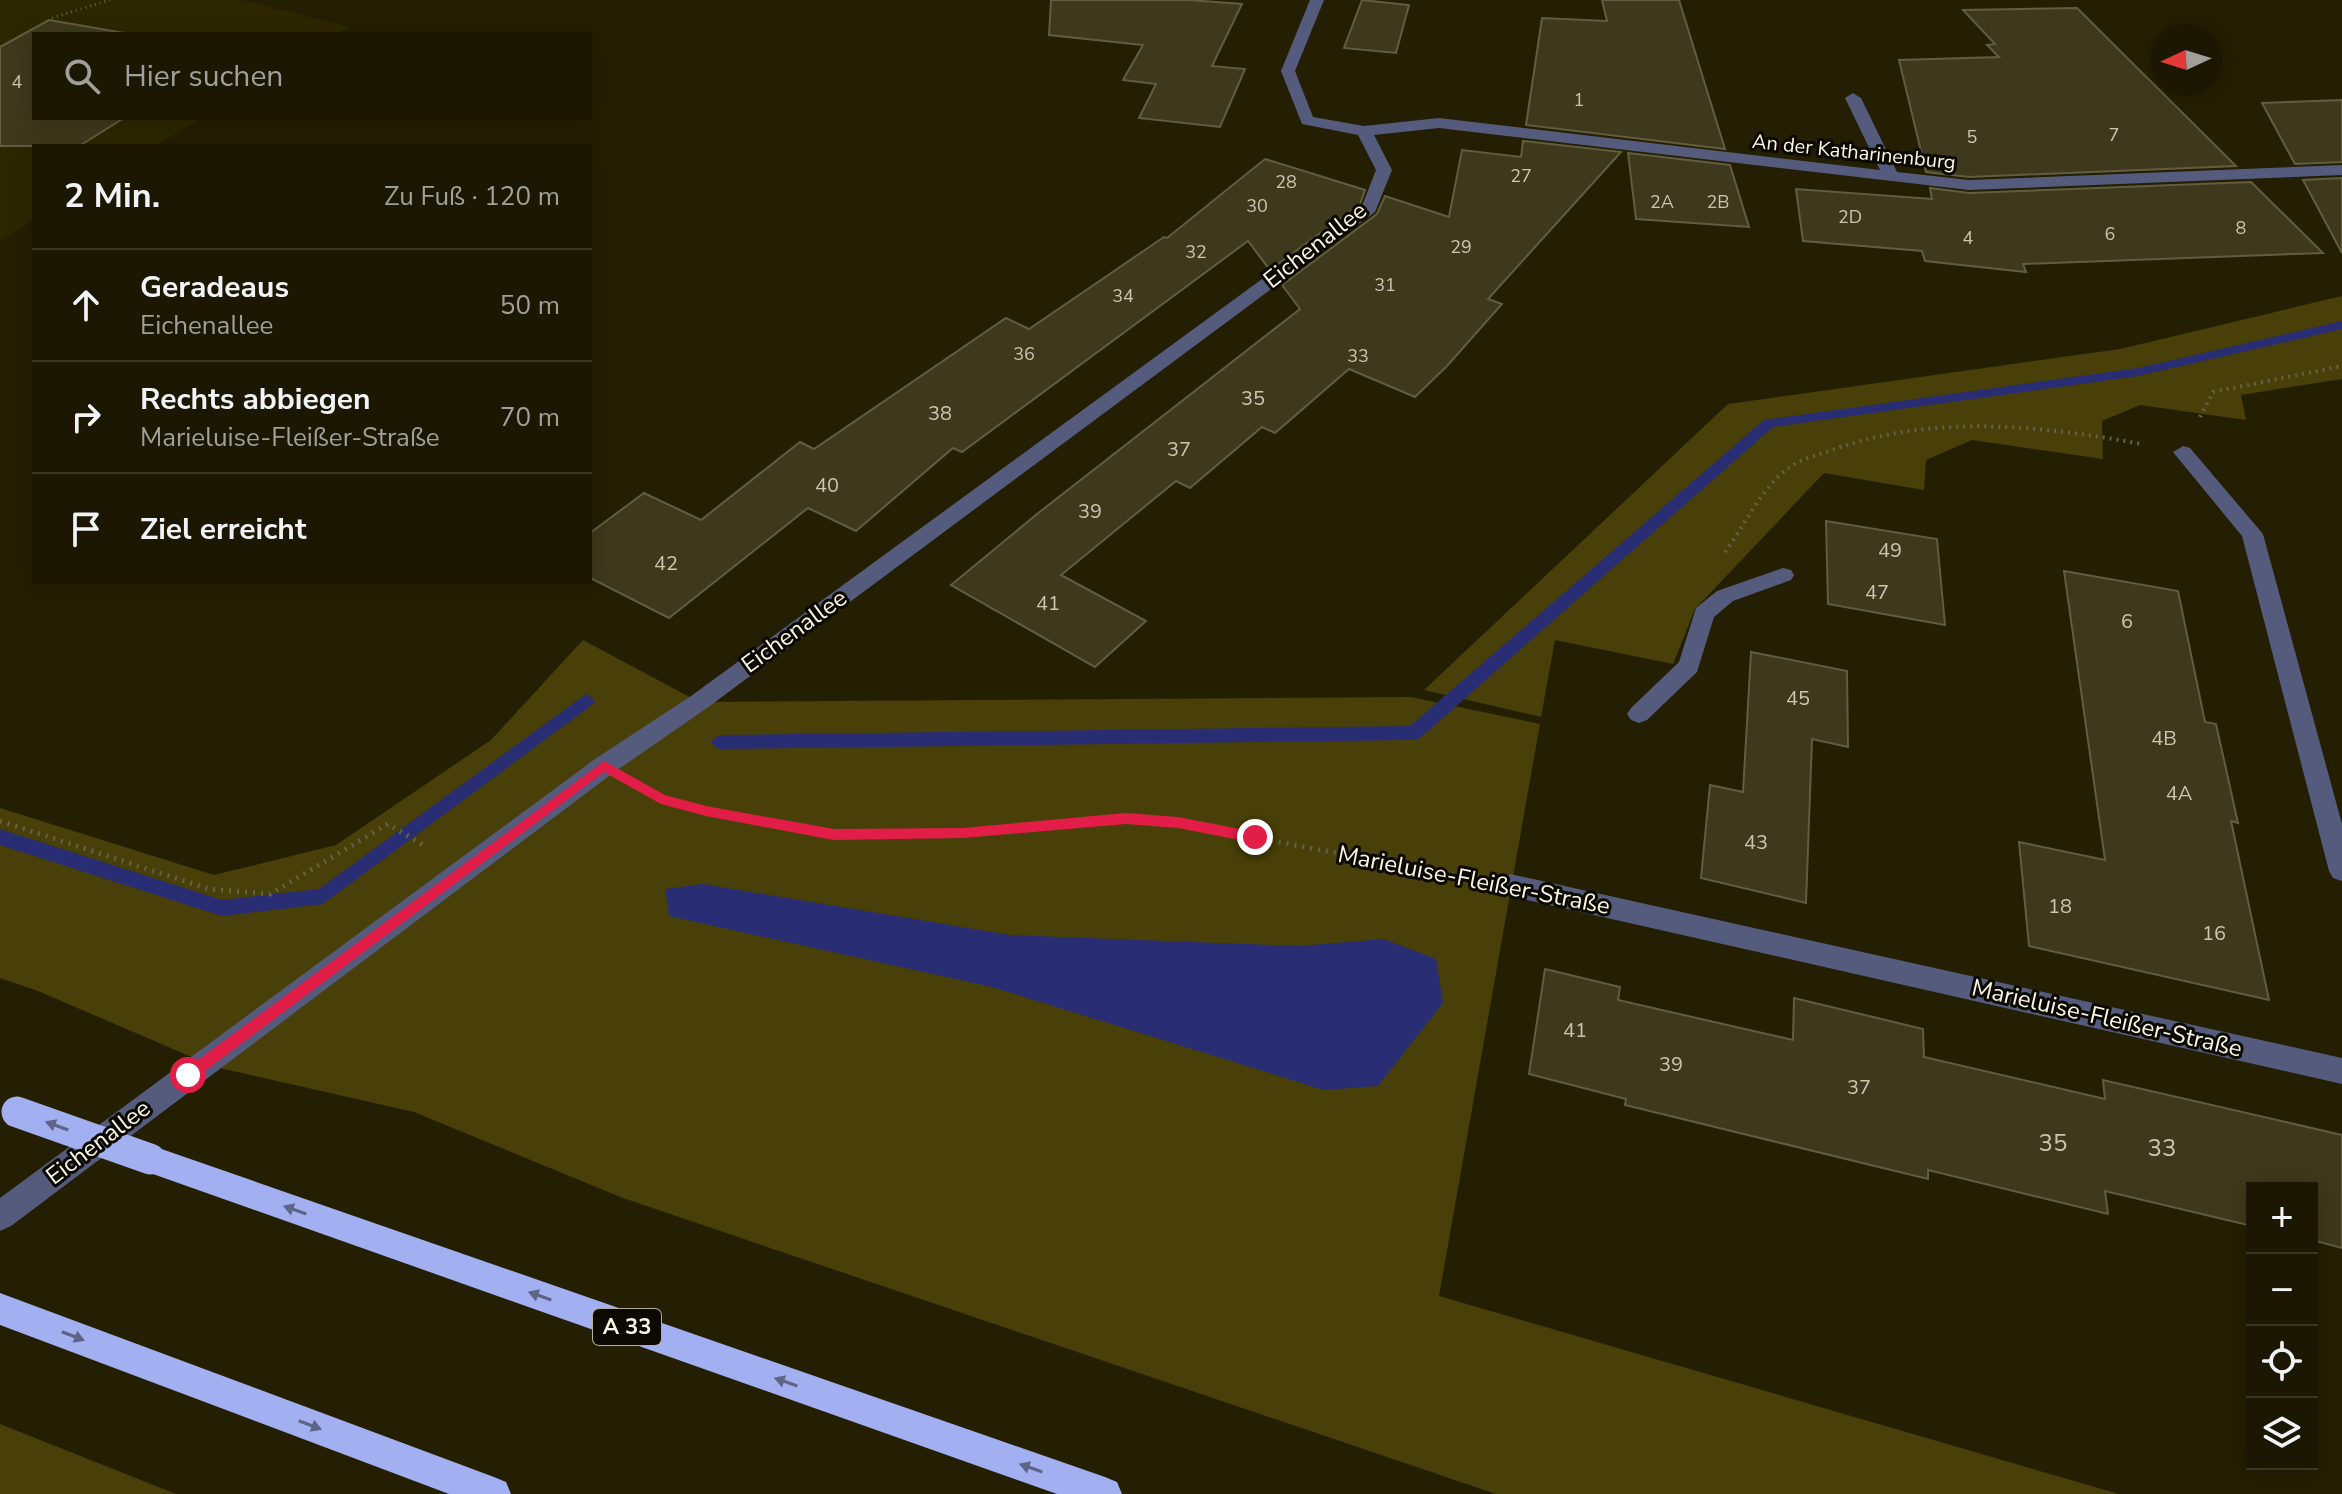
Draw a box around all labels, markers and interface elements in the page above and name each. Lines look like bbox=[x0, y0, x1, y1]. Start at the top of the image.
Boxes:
north arrow bbox=[2150, 24, 2222, 96]
search box bbox=[32, 32, 592, 120]
icon: search bbox=[60, 54, 104, 98]
text: Hier suchen bbox=[124, 56, 283, 97]
house number: 4 bbox=[12, 70, 23, 94]
house number: 1 bbox=[1574, 88, 1584, 112]
house number: 7 bbox=[2109, 123, 2119, 147]
house number: 5 bbox=[1967, 125, 1977, 149]
street label: An der Katharinenburg bbox=[1751, 128, 1957, 176]
house number: 27 bbox=[1510, 164, 1532, 188]
house number: 28 bbox=[1275, 170, 1297, 194]
text: 2 Min. bbox=[64, 173, 160, 219]
text: Zu Fuß · 120 m bbox=[384, 179, 560, 214]
house number: 2A bbox=[1650, 190, 1674, 214]
house number: 2B bbox=[1707, 190, 1729, 214]
house number: 30 bbox=[1246, 194, 1268, 218]
street label: Eichenallee bbox=[1257, 195, 1373, 295]
house number: 2D bbox=[1838, 205, 1862, 229]
house number: 8 bbox=[2236, 216, 2246, 240]
house number: 6 bbox=[2105, 222, 2115, 246]
house number: 4 bbox=[1963, 226, 1974, 250]
house number: 29 bbox=[1450, 235, 1472, 259]
house number: 32 bbox=[1185, 240, 1207, 264]
text: Geradeaus bbox=[140, 267, 289, 308]
house number: 31 bbox=[1374, 273, 1396, 297]
icon: ahead bbox=[64, 283, 108, 327]
house number: 34 bbox=[1112, 284, 1134, 308]
text: 50 m bbox=[500, 288, 560, 323]
text: Eichenallee bbox=[140, 308, 273, 343]
house number: 36 bbox=[1013, 342, 1035, 366]
house number: 33 bbox=[1347, 344, 1369, 368]
text: Rechts abbiegen bbox=[140, 379, 371, 420]
house number: 35 bbox=[1241, 385, 1265, 412]
icon: right bbox=[64, 395, 108, 439]
text: 70 m bbox=[500, 400, 560, 435]
house number: 38 bbox=[928, 400, 952, 427]
text: Marieluise-Fleißer-Straße bbox=[140, 420, 440, 455]
house number: 37 bbox=[1167, 436, 1191, 463]
house number: 40 bbox=[815, 472, 839, 499]
house number: 39 bbox=[1078, 498, 1102, 525]
icon: arrive bbox=[64, 507, 108, 551]
text: Ziel erreicht bbox=[140, 509, 306, 550]
house number: 49 bbox=[1878, 537, 1902, 564]
house number: 42 bbox=[654, 550, 678, 577]
house number: 47 bbox=[1865, 579, 1889, 606]
street label: Eichenallee bbox=[735, 582, 853, 680]
house number: 41 bbox=[1036, 590, 1060, 617]
house number: 6 bbox=[2121, 608, 2133, 635]
house number: 45 bbox=[1786, 685, 1810, 712]
house number: 4B bbox=[2151, 725, 2177, 752]
house number: 4A bbox=[2166, 780, 2193, 807]
route end bbox=[1237, 819, 1273, 855]
house number: 43 bbox=[1744, 829, 1768, 856]
street label: Marieluise-Fleißer-Straße bbox=[1335, 838, 1613, 922]
house number: 18 bbox=[2048, 893, 2072, 920]
house number: 16 bbox=[2202, 920, 2226, 947]
street label: Marieluise-Fleißer-Straße bbox=[1969, 971, 2245, 1065]
house number: 41 bbox=[1563, 1017, 1587, 1044]
house number: 39 bbox=[1659, 1051, 1683, 1078]
route start bbox=[170, 1057, 206, 1093]
house number: 37 bbox=[1847, 1074, 1871, 1101]
street label: Eichenallee bbox=[39, 1092, 157, 1192]
one-way arrow bbox=[45, 1119, 69, 1132]
house number: 35 bbox=[2039, 1127, 2067, 1159]
house number: 33 bbox=[2148, 1132, 2176, 1164]
map controls bbox=[2246, 1182, 2318, 1470]
button: + bbox=[2246, 1182, 2318, 1254]
one-way arrow bbox=[283, 1204, 307, 1216]
button: − bbox=[2246, 1254, 2318, 1326]
one-way arrow bbox=[528, 1290, 552, 1302]
road number: A 33 bbox=[593, 1309, 661, 1345]
button: locate bbox=[2246, 1326, 2318, 1398]
one-way arrow bbox=[61, 1330, 85, 1343]
one-way arrow bbox=[774, 1376, 798, 1388]
button: layers bbox=[2246, 1398, 2318, 1470]
one-way arrow bbox=[298, 1419, 322, 1432]
one-way arrow bbox=[1019, 1462, 1043, 1474]

